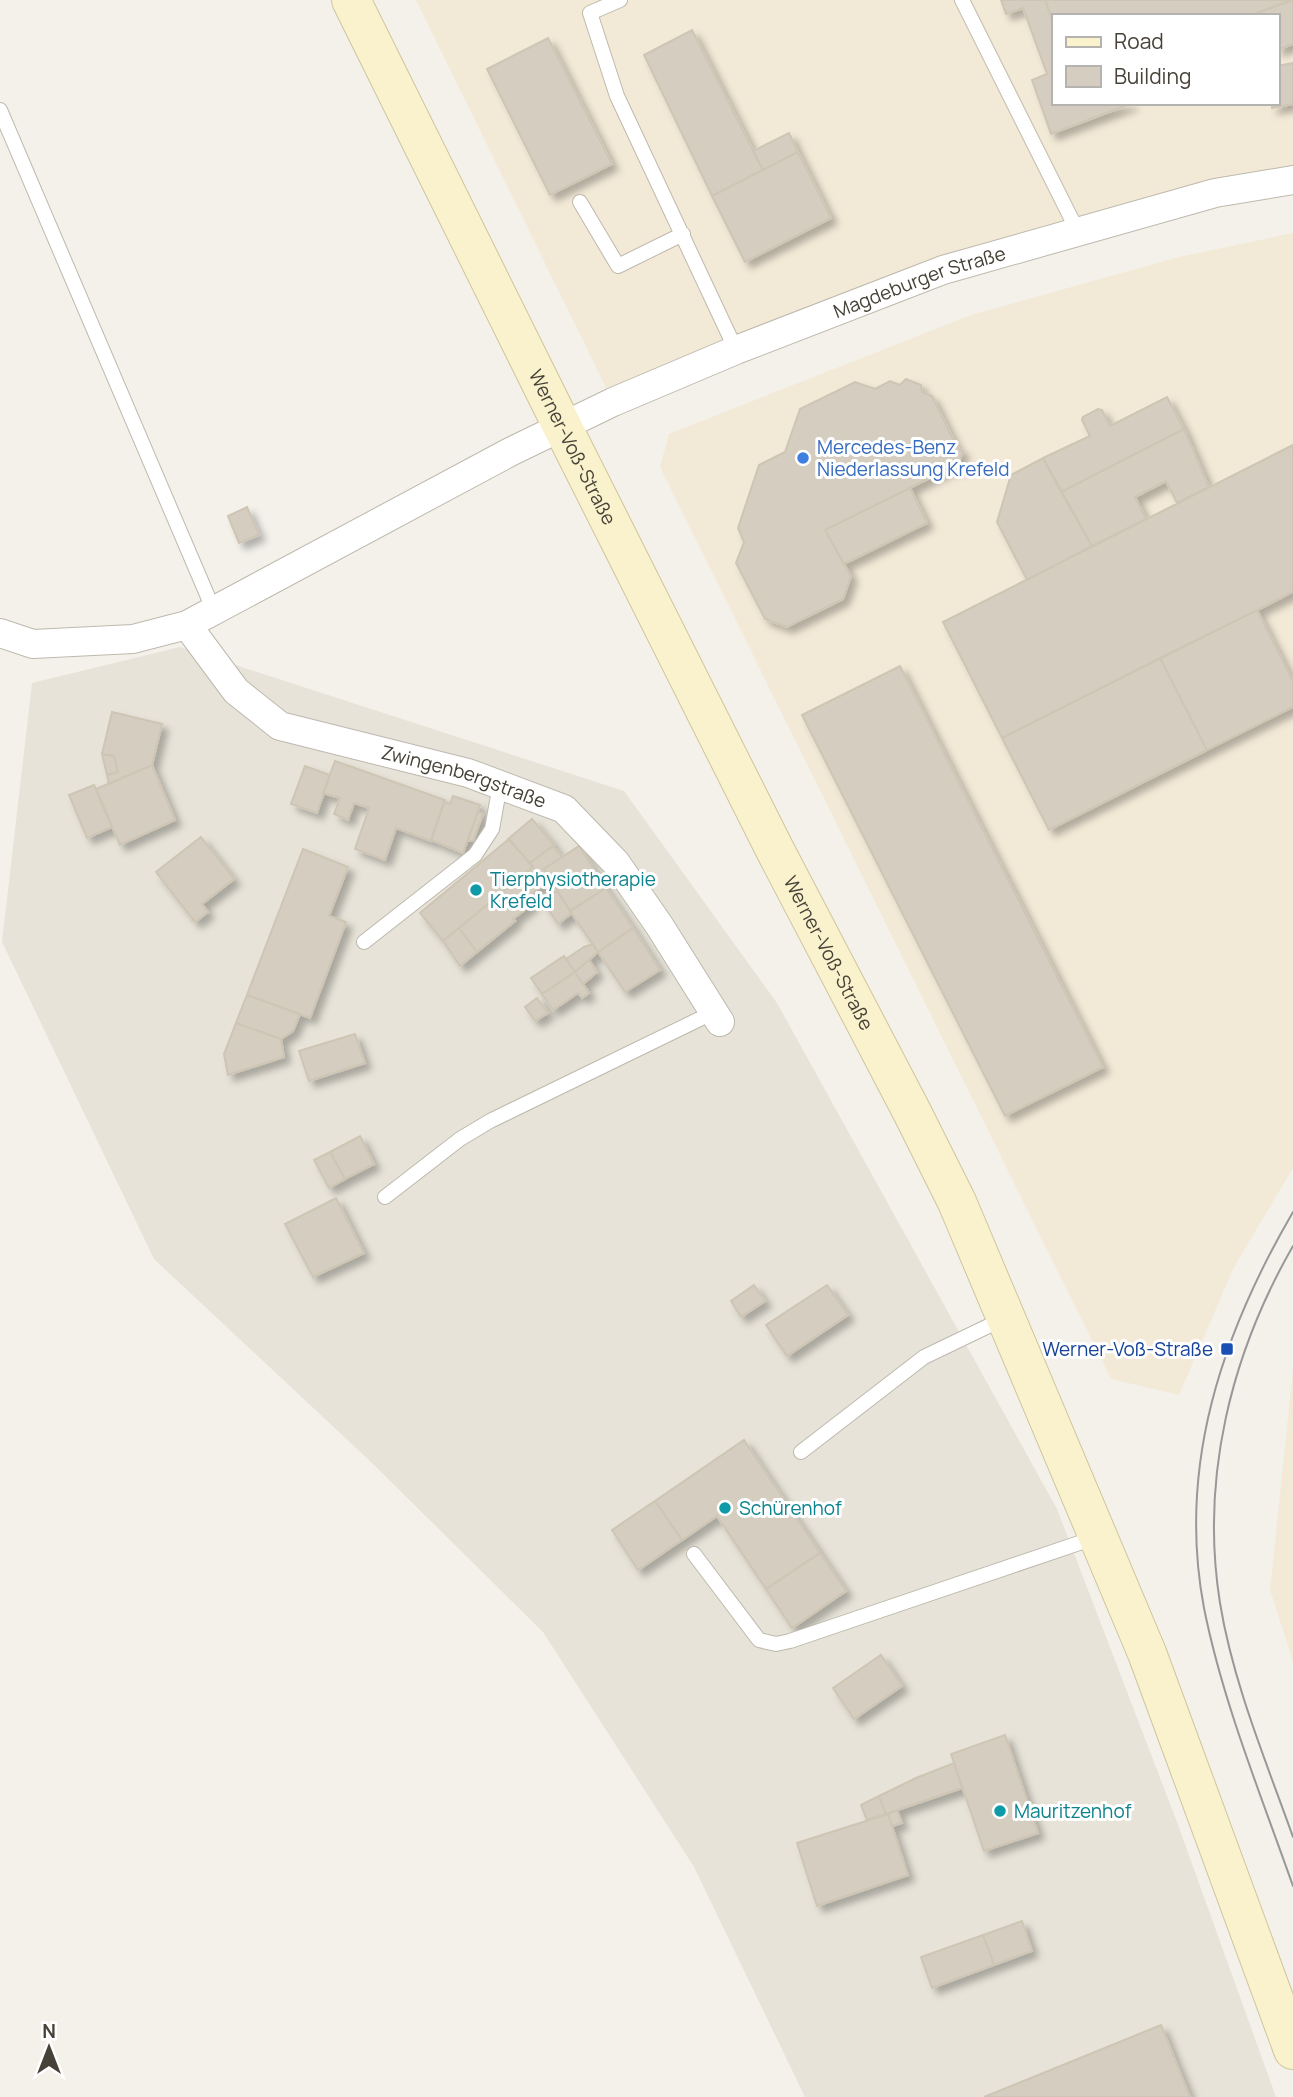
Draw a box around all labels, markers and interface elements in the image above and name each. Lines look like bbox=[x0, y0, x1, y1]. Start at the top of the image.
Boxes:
legend bbox=[1052, 14, 1279, 105]
text: Road bbox=[1114, 27, 1164, 55]
text: Building bbox=[1114, 62, 1191, 90]
street label: Magdeburger Straße bbox=[830, 240, 1009, 324]
street label: Werner-Voß-Straße bbox=[523, 365, 623, 529]
place label: Mercedes-Benz Niederlassung Krefeld bbox=[817, 434, 1010, 482]
marker: Mercedes-Benz Niederlassung Krefeld bbox=[795, 450, 811, 466]
street label: Zwingenbergstraße bbox=[379, 739, 550, 814]
place label: Tierphysiotherapie Krefeld bbox=[490, 866, 656, 914]
street label: Werner-Voß-Straße bbox=[778, 871, 880, 1035]
marker: Tierphysiotherapie Krefeld bbox=[468, 882, 484, 898]
place label: Werner-Voß-Straße bbox=[1042, 1336, 1213, 1362]
marker: Werner-Voß-Straße bbox=[1219, 1341, 1235, 1357]
place label: Schürenhof bbox=[739, 1495, 842, 1521]
marker: Schürenhof bbox=[717, 1500, 733, 1516]
place label: Mauritzenhof bbox=[1014, 1798, 1132, 1824]
marker: Mauritzenhof bbox=[992, 1803, 1008, 1819]
north arrow bbox=[14, 2013, 84, 2083]
text: N bbox=[42, 2018, 56, 2044]

